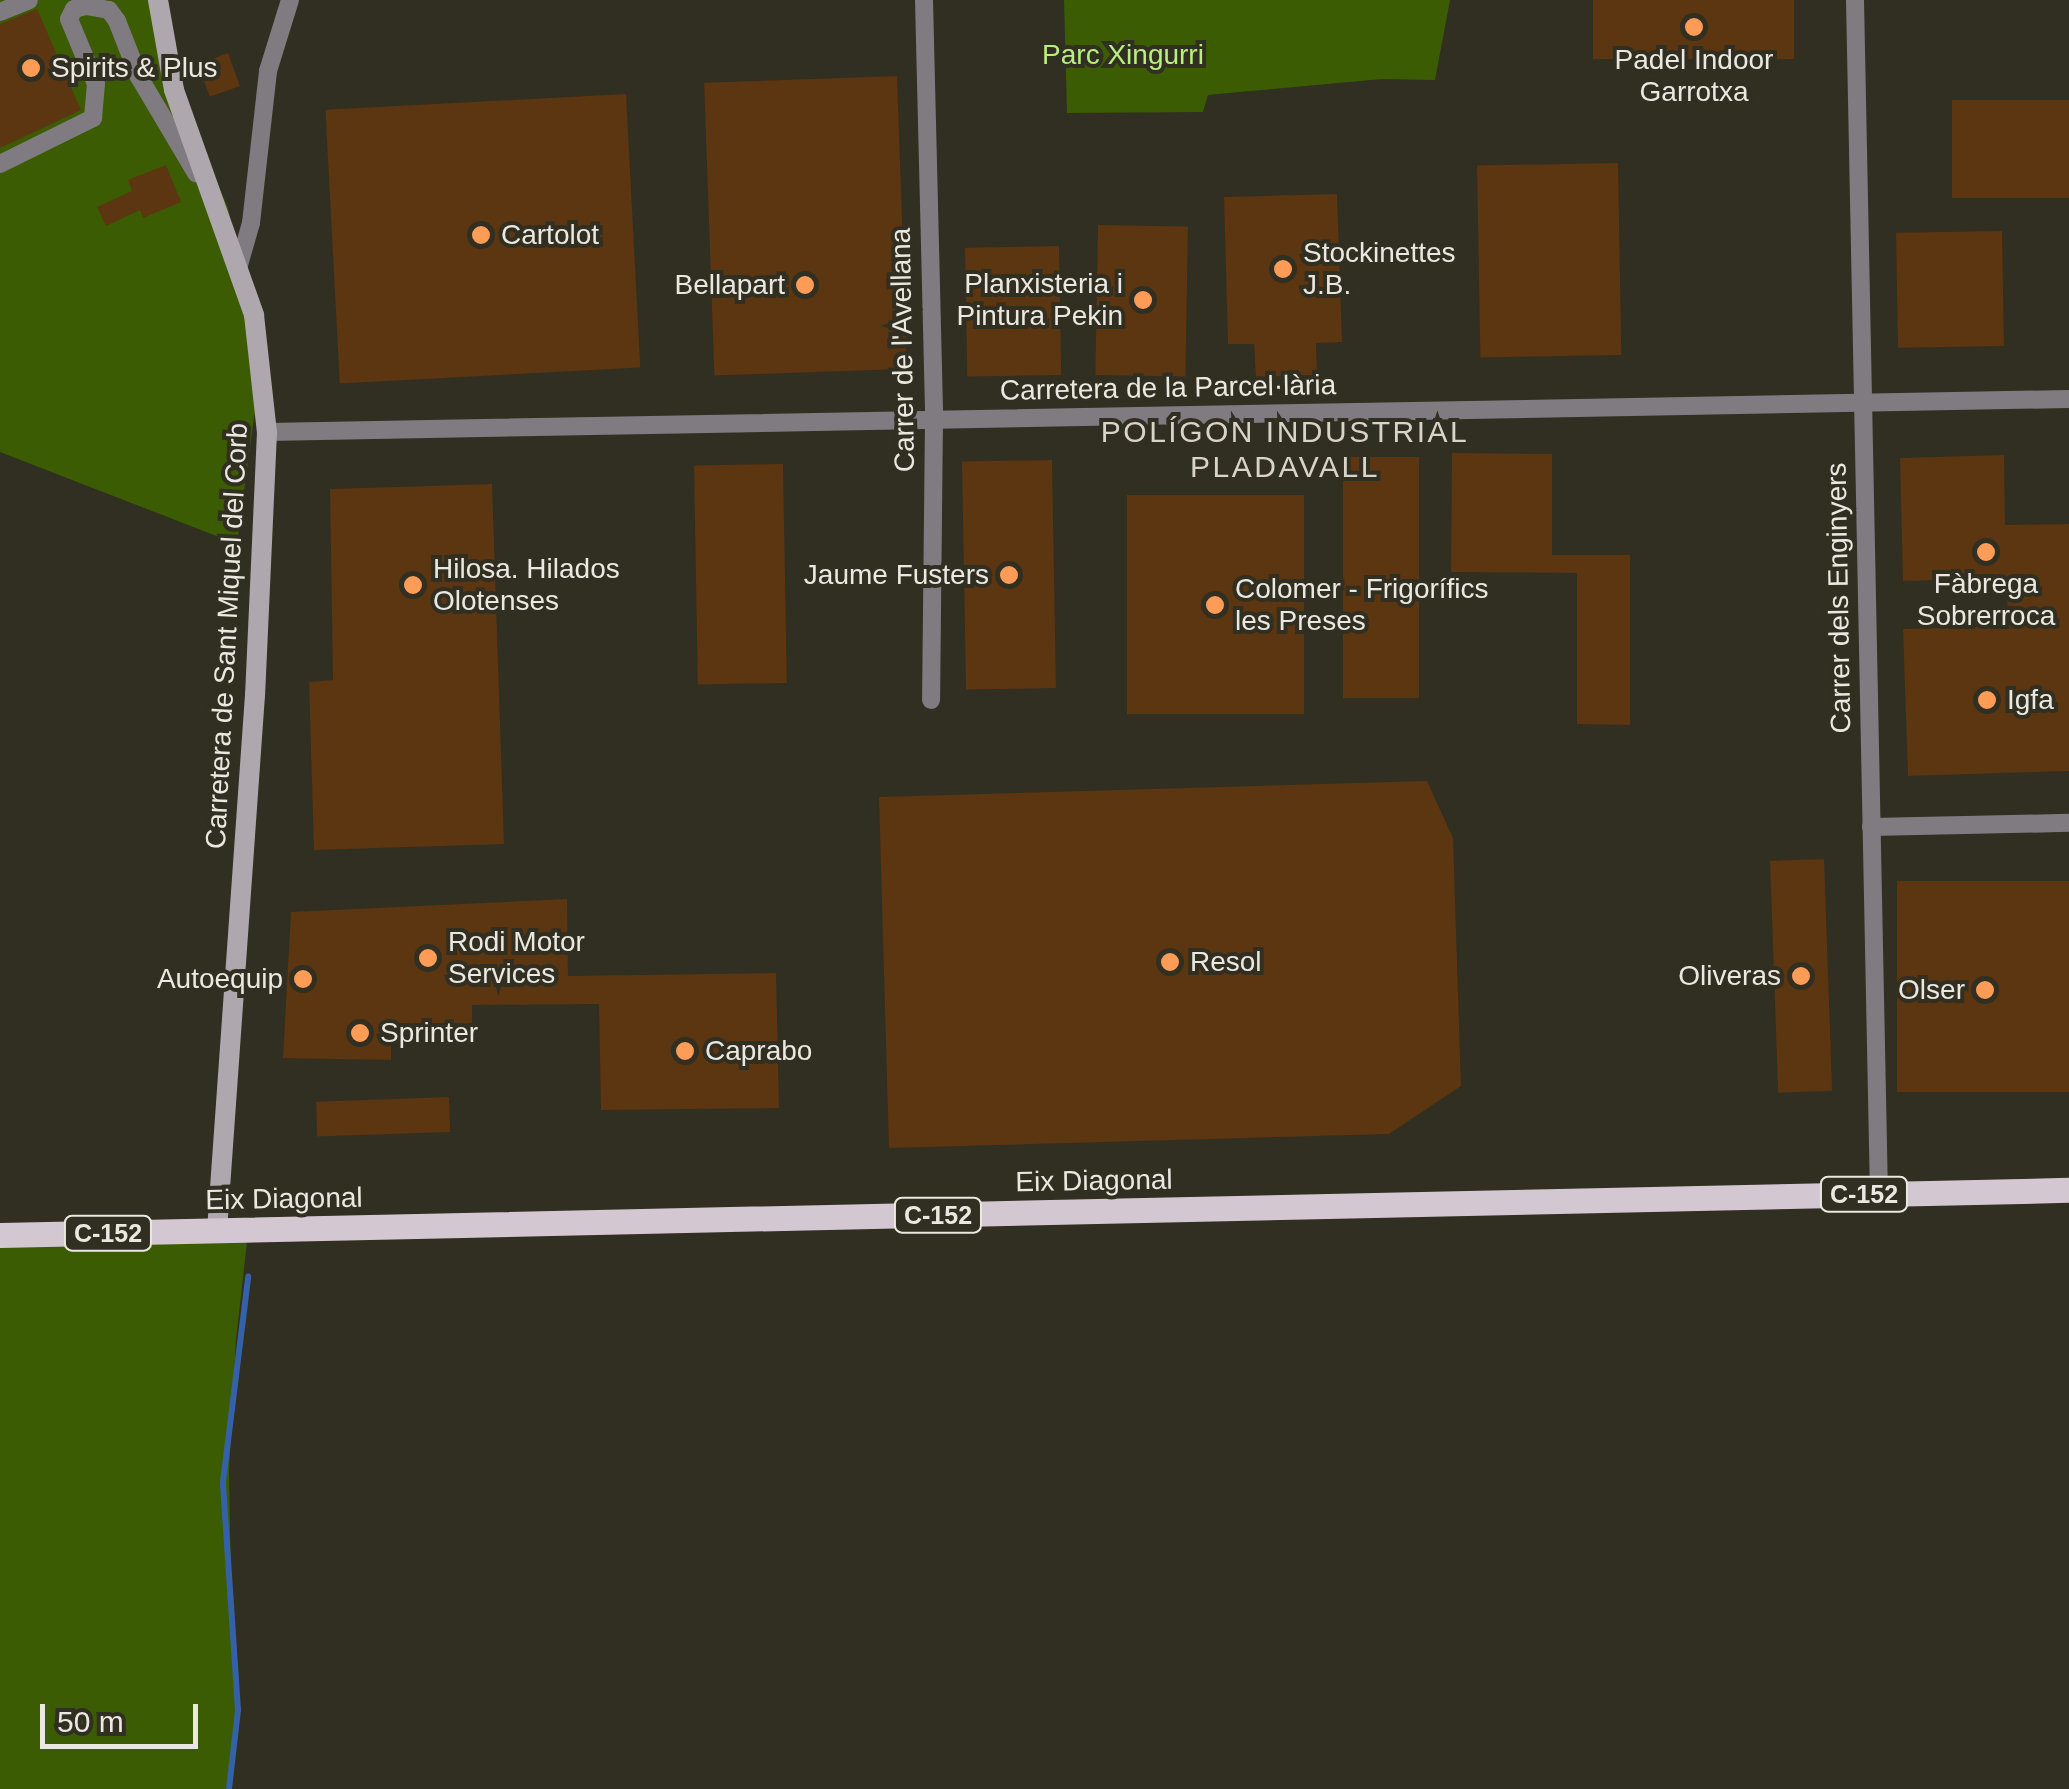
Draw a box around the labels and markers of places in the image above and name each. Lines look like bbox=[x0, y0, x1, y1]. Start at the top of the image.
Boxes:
marker: Padel Indoor Garrotxa bbox=[1683, 16, 1705, 38]
place label: Padel Indoor Garrotxa bbox=[1615, 43, 1773, 109]
place label: Spirits & Plus bbox=[51, 51, 217, 85]
marker: Spirits & Plus bbox=[20, 57, 42, 79]
place label: Cartolot bbox=[501, 218, 599, 252]
marker: Cartolot bbox=[470, 224, 492, 246]
place label: Stockinettes J.B. bbox=[1303, 236, 1456, 302]
marker: Stockinettes J.B. bbox=[1272, 258, 1294, 280]
place label: Planxisteria i Pintura Pekin bbox=[956, 267, 1123, 333]
place label: Bellapart bbox=[674, 268, 785, 302]
marker: Bellapart bbox=[794, 274, 816, 296]
marker: Planxisteria i Pintura Pekin bbox=[1132, 289, 1154, 311]
marker: Fàbrega Sobrerroca bbox=[1975, 541, 1997, 563]
place label: Hilosa. Hilados Olotenses bbox=[433, 552, 620, 618]
place label: Jaume Fusters bbox=[804, 558, 989, 592]
marker: Jaume Fusters bbox=[998, 564, 1020, 586]
place label: Fàbrega Sobrerroca bbox=[1917, 567, 2055, 633]
place label: Colomer - Frigorífics les Preses bbox=[1235, 572, 1489, 638]
marker: Hilosa. Hilados Olotenses bbox=[402, 574, 424, 596]
marker: Colomer - Frigorífics les Preses bbox=[1204, 594, 1226, 616]
place label: Igfa bbox=[2007, 683, 2054, 717]
marker: Igfa bbox=[1976, 689, 1998, 711]
place label: Rodi Motor Services bbox=[448, 925, 585, 991]
place label: Resol bbox=[1190, 945, 1262, 979]
marker: Rodi Motor Services bbox=[417, 947, 439, 969]
marker: Resol bbox=[1159, 951, 1181, 973]
place label: Oliveras bbox=[1678, 959, 1781, 993]
place label: Autoequip bbox=[157, 962, 283, 996]
marker: Oliveras bbox=[1790, 965, 1812, 987]
marker: Autoequip bbox=[292, 968, 314, 990]
place label: Olser bbox=[1898, 973, 1965, 1007]
marker: Olser bbox=[1974, 979, 1996, 1001]
place label: Sprinter bbox=[380, 1016, 478, 1050]
marker: Sprinter bbox=[349, 1022, 371, 1044]
place label: Caprabo bbox=[705, 1034, 812, 1068]
marker: Caprabo bbox=[674, 1040, 696, 1062]

